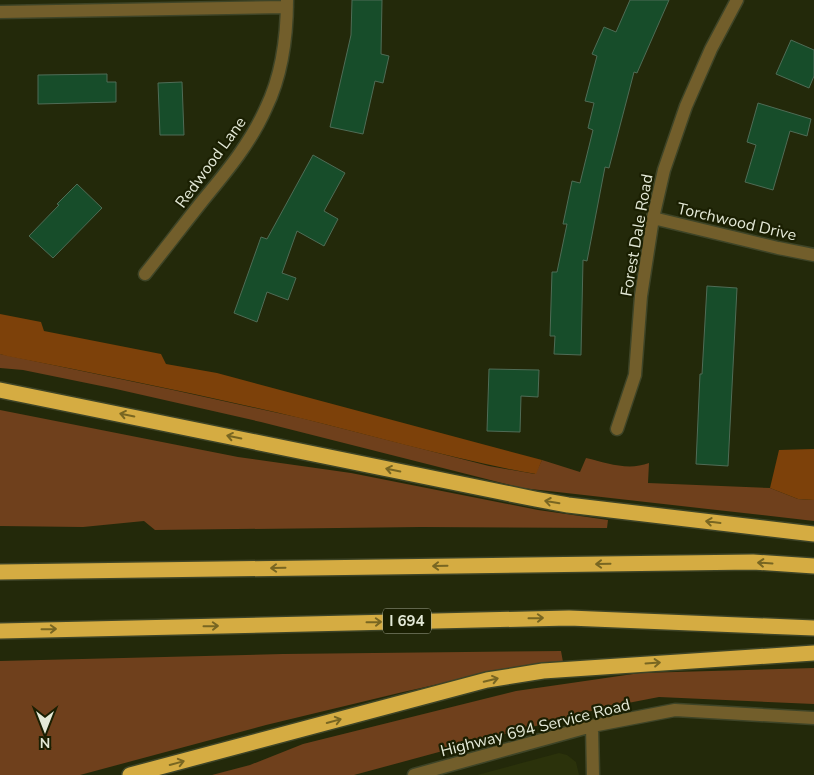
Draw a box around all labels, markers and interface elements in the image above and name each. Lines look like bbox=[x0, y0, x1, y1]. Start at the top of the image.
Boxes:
street label: Redwood Lane bbox=[170, 113, 251, 213]
street label: Forest Dale Road bbox=[615, 172, 659, 298]
street label: Torchwood Drive bbox=[675, 198, 799, 246]
one-way arrow bbox=[120, 410, 136, 420]
one-way arrow bbox=[226, 432, 242, 442]
one-way arrow bbox=[385, 465, 401, 475]
one-way arrow bbox=[545, 497, 561, 507]
one-way arrow bbox=[706, 517, 722, 527]
one-way arrow bbox=[758, 558, 774, 567]
one-way arrow bbox=[595, 559, 612, 569]
one-way arrow bbox=[433, 561, 449, 571]
one-way arrow bbox=[270, 564, 286, 573]
road number: I 694 bbox=[383, 608, 431, 634]
one-way arrow bbox=[528, 613, 544, 623]
one-way arrow bbox=[365, 617, 381, 627]
one-way arrow bbox=[202, 621, 219, 631]
one-way arrow bbox=[40, 625, 56, 634]
one-way arrow bbox=[644, 658, 660, 667]
one-way arrow bbox=[483, 675, 499, 684]
street label: Highway 694 Service Road bbox=[438, 694, 632, 762]
north arrow bbox=[20, 705, 70, 755]
one-way arrow bbox=[326, 716, 342, 725]
text: N bbox=[40, 733, 50, 752]
one-way arrow bbox=[168, 757, 184, 767]

